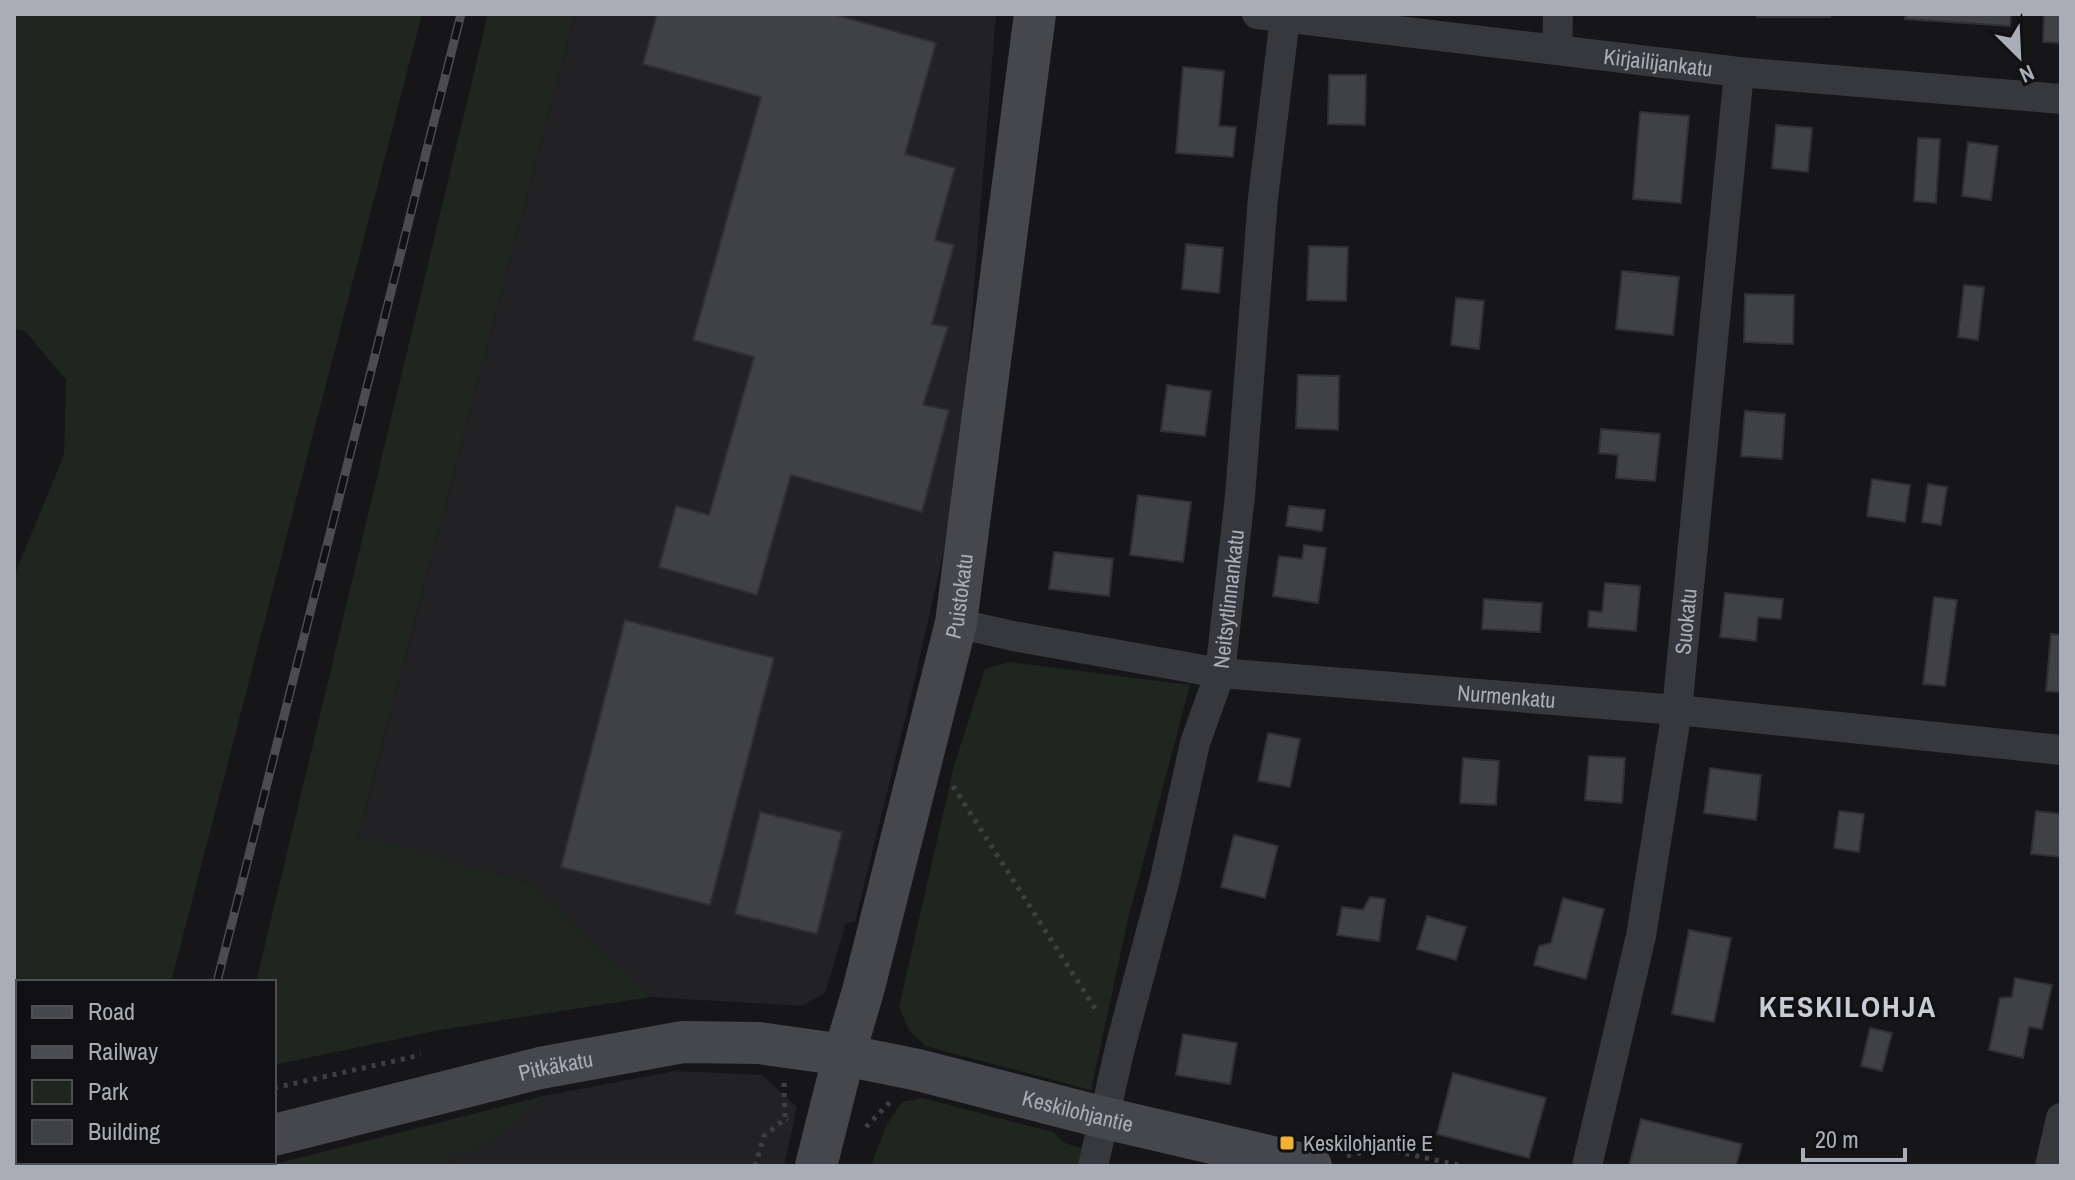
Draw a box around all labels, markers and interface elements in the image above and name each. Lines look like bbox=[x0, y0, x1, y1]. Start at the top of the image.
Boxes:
north arrow bbox=[1979, 16, 2059, 96]
street label: Kirjailijankatu bbox=[1602, 41, 1714, 84]
text: N bbox=[2015, 58, 2039, 91]
street label: Neitsytlinnankatu bbox=[1206, 528, 1251, 670]
street label: Puistokatu bbox=[938, 552, 980, 642]
street label: Suokatu bbox=[1667, 587, 1704, 656]
street label: Nurmenkatu bbox=[1456, 677, 1557, 715]
legend bbox=[16, 980, 276, 1164]
district label: KESKILOHJA bbox=[1759, 986, 1937, 1026]
text: Road bbox=[88, 995, 135, 1027]
text: Railway bbox=[88, 1035, 158, 1067]
street label: Pitkäkatu bbox=[515, 1044, 595, 1088]
text: Park bbox=[88, 1075, 129, 1107]
street label: Keskilohjantie bbox=[1019, 1082, 1136, 1139]
scale bar bbox=[1803, 1112, 1905, 1162]
text: Building bbox=[88, 1115, 160, 1147]
text: 20 m bbox=[1815, 1123, 1859, 1155]
place label: Keskilohjantie E bbox=[1303, 1128, 1433, 1158]
marker: Keskilohjantie E bbox=[1278, 1134, 1296, 1152]

